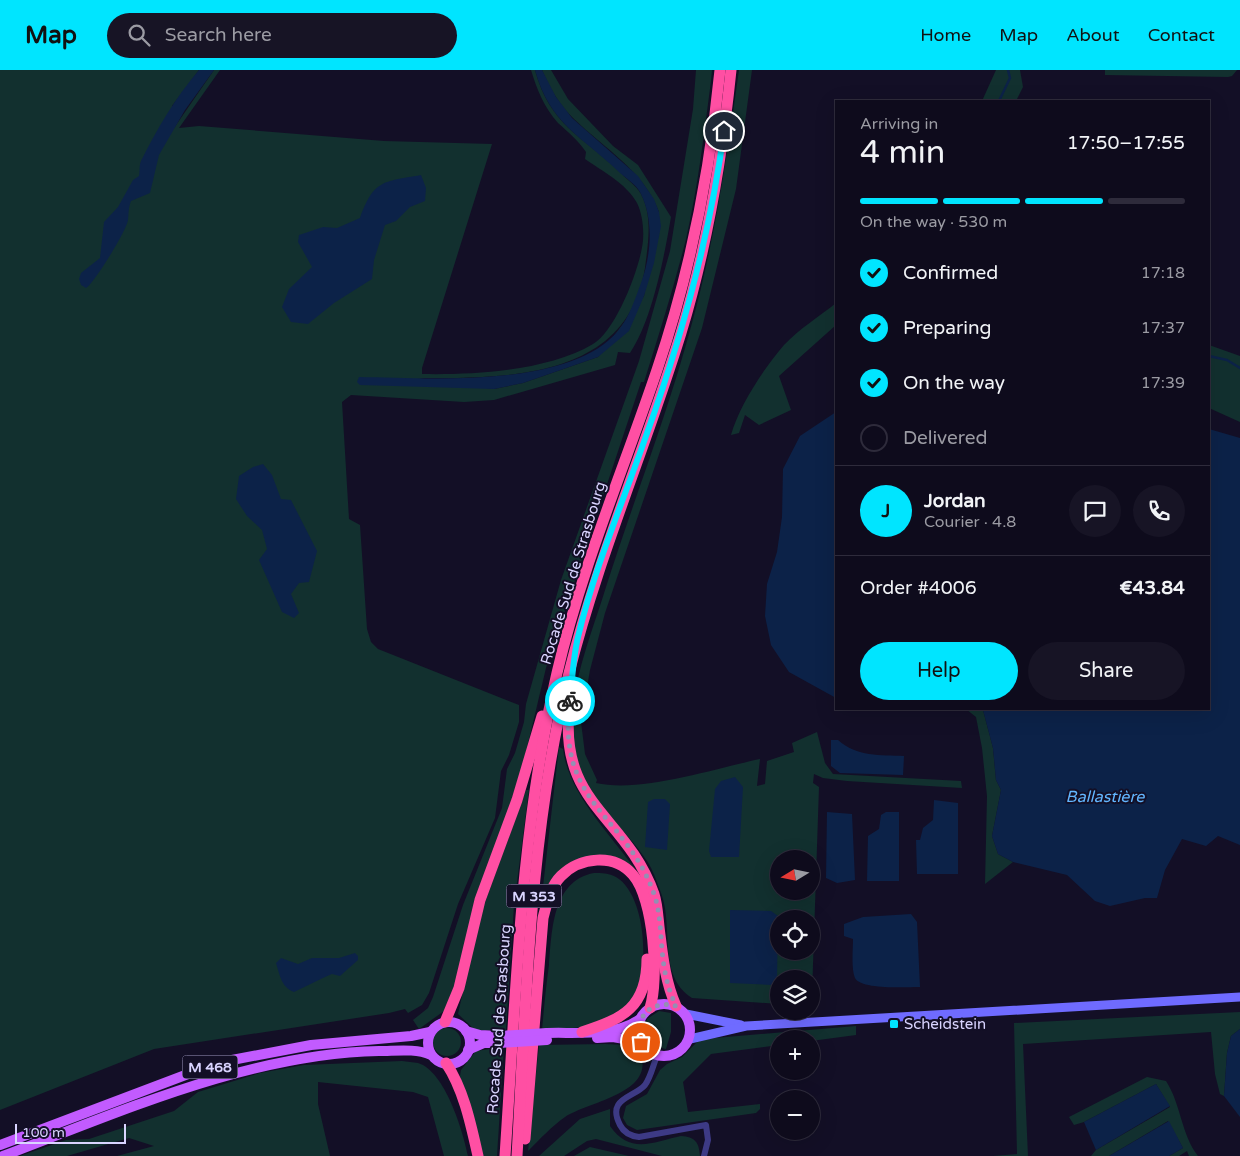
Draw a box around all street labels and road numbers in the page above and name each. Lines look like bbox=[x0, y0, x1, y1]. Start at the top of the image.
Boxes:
street label: Rocade Sud de Strasbourg bbox=[537, 479, 609, 667]
road number: M 353 bbox=[506, 884, 562, 908]
street label: Rocade Sud de Strasbourg bbox=[483, 923, 515, 1115]
road number: M 468 bbox=[182, 1056, 238, 1079]

